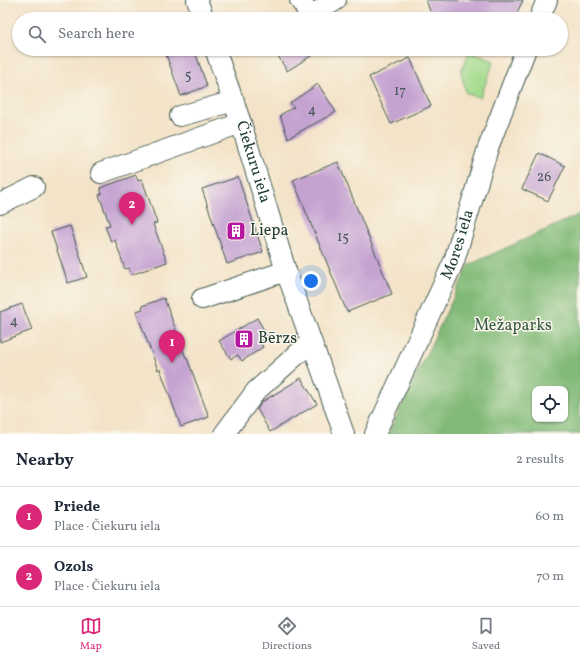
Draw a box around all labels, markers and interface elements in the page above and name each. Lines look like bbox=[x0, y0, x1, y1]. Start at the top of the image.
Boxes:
search box bbox=[12, 12, 568, 56]
icon: search bbox=[26, 23, 48, 45]
text: Search here bbox=[58, 24, 135, 45]
house number: 5 bbox=[185, 66, 191, 85]
house number: 17 bbox=[394, 82, 406, 101]
house number: 4 bbox=[308, 101, 316, 120]
street label: Čiekuru iela bbox=[230, 118, 276, 206]
house number: 26 bbox=[537, 168, 551, 187]
pin: 2 bbox=[119, 192, 145, 225]
street label: Mores iela bbox=[436, 207, 480, 283]
building icon: Liepa bbox=[225, 220, 247, 242]
place label: Liepa bbox=[250, 220, 289, 242]
house number: 15 bbox=[337, 228, 349, 247]
your location bbox=[301, 271, 321, 291]
house number: 4 bbox=[10, 312, 18, 331]
park label: Mežaparks bbox=[474, 315, 552, 337]
building icon: Bērzs bbox=[233, 328, 255, 350]
place label: Bērzs bbox=[258, 328, 297, 350]
pin: 1 bbox=[159, 330, 185, 363]
map controls bbox=[532, 386, 568, 422]
button: locate bbox=[532, 386, 568, 422]
text: Nearby bbox=[16, 449, 74, 472]
text: 2 results bbox=[516, 451, 564, 469]
text: Priede bbox=[54, 497, 100, 518]
text: 1 bbox=[26, 508, 32, 526]
text: 60 m bbox=[536, 508, 564, 526]
text: Place · Čiekuru iela bbox=[54, 518, 160, 536]
text: Ozols bbox=[54, 557, 93, 578]
text: 2 bbox=[26, 568, 32, 586]
text: 70 m bbox=[536, 568, 564, 586]
text: Place · Čiekuru iela bbox=[54, 578, 160, 596]
tab: Map bbox=[80, 615, 102, 654]
tab: Directions bbox=[262, 615, 312, 654]
tab: Saved bbox=[472, 615, 500, 654]

